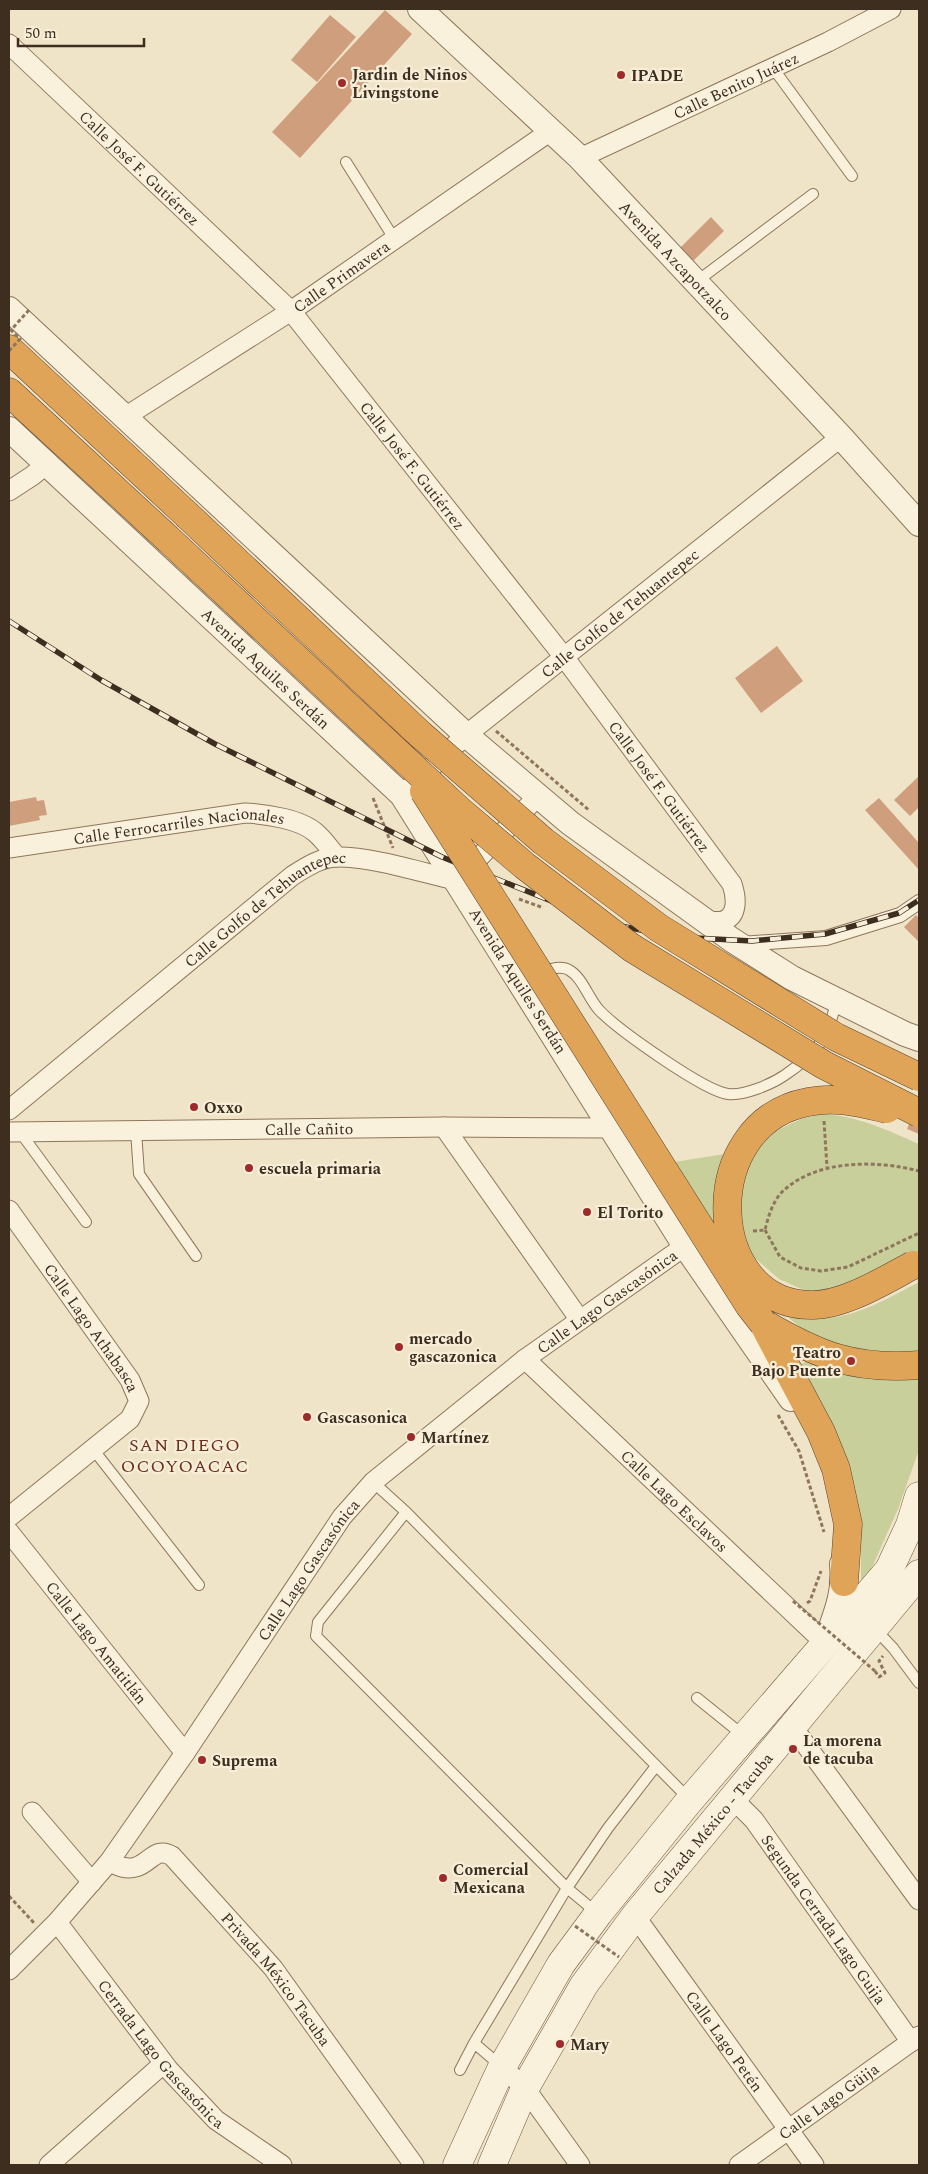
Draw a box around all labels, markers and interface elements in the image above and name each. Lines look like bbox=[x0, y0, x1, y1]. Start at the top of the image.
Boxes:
scale bar bbox=[18, 15, 144, 47]
text: 50 m bbox=[25, 22, 57, 45]
street label: Calle Benito Juárez bbox=[669, 46, 803, 126]
place label: Jardin de Niños Livingstone bbox=[352, 63, 468, 105]
place label: IPADE bbox=[631, 64, 683, 88]
marker: IPADE bbox=[615, 69, 627, 81]
marker: Jardin de Niños Livingstone bbox=[336, 77, 348, 89]
street label: Calle José F. Gutiérrez bbox=[73, 105, 205, 232]
street label: Avenida Azcapotzalco bbox=[613, 196, 737, 327]
street label: Calle Primavera bbox=[288, 235, 395, 319]
street label: Calle José F. Gutiérrez bbox=[354, 396, 471, 536]
street label: Calle Golfo de Tehuantepec bbox=[536, 543, 705, 684]
street label: Avenida Aquiles Serdán bbox=[195, 603, 335, 735]
street label: Calle José F. Gutiérrez bbox=[602, 716, 716, 858]
street label: Calle Ferrocarriles Nacionales bbox=[72, 802, 287, 851]
street label: Calle Golfo de Tehuantepec bbox=[179, 846, 347, 974]
street label: Avenida Aquiles Serdán bbox=[462, 903, 573, 1059]
place label: Oxxo bbox=[204, 1096, 243, 1120]
marker: Oxxo bbox=[188, 1101, 200, 1113]
street label: Calle Cañito bbox=[265, 1117, 353, 1142]
place label: escuela primaria bbox=[259, 1157, 382, 1181]
marker: escuela primaria bbox=[243, 1162, 255, 1174]
place label: El Torito bbox=[597, 1201, 663, 1225]
marker: El Torito bbox=[581, 1206, 593, 1218]
street label: Calle Lago Gascasónica bbox=[532, 1244, 683, 1360]
street label: Calle Lago Athabasca bbox=[38, 1259, 145, 1396]
place label: mercado gascazonica bbox=[409, 1327, 497, 1369]
marker: mercado gascazonica bbox=[393, 1341, 405, 1353]
place label: Teatro Bajo Puente bbox=[751, 1341, 841, 1383]
marker: Teatro Bajo Puente bbox=[845, 1355, 857, 1367]
place label: Gascasonica bbox=[317, 1406, 408, 1430]
marker: Gascasonica bbox=[301, 1411, 313, 1423]
place label: Martínez bbox=[421, 1426, 489, 1450]
marker: Martínez bbox=[405, 1431, 417, 1443]
district label: SAN DIEGO OCOYOACAC bbox=[121, 1432, 249, 1480]
street label: Calle Lago Esclavos bbox=[615, 1444, 733, 1558]
street label: Calle Lago Gascasónica bbox=[252, 1494, 366, 1646]
street label: Calle Lago Amatitlán bbox=[39, 1576, 153, 1710]
place label: La morena de tacuba bbox=[803, 1729, 882, 1771]
marker: La morena de tacuba bbox=[787, 1743, 799, 1755]
street label: Calzada México - Tacuba bbox=[647, 1747, 779, 1900]
place label: Suprema bbox=[212, 1749, 278, 1773]
marker: Suprema bbox=[196, 1754, 208, 1766]
street label: Segunda Cerrada Lago Guija bbox=[755, 1830, 892, 2010]
place label: Comercial Mexicana bbox=[453, 1858, 529, 1900]
marker: Comercial Mexicana bbox=[437, 1872, 449, 1884]
street label: Privada México Tacuba bbox=[215, 1907, 336, 2052]
street label: Cerrada Lago Gascasónica bbox=[91, 1974, 229, 2135]
street label: Calle Lago Petén bbox=[679, 1986, 769, 2097]
place label: Mary bbox=[570, 2033, 610, 2057]
marker: Mary bbox=[554, 2038, 566, 2050]
street label: Calle Lago Güija bbox=[774, 2057, 884, 2146]

